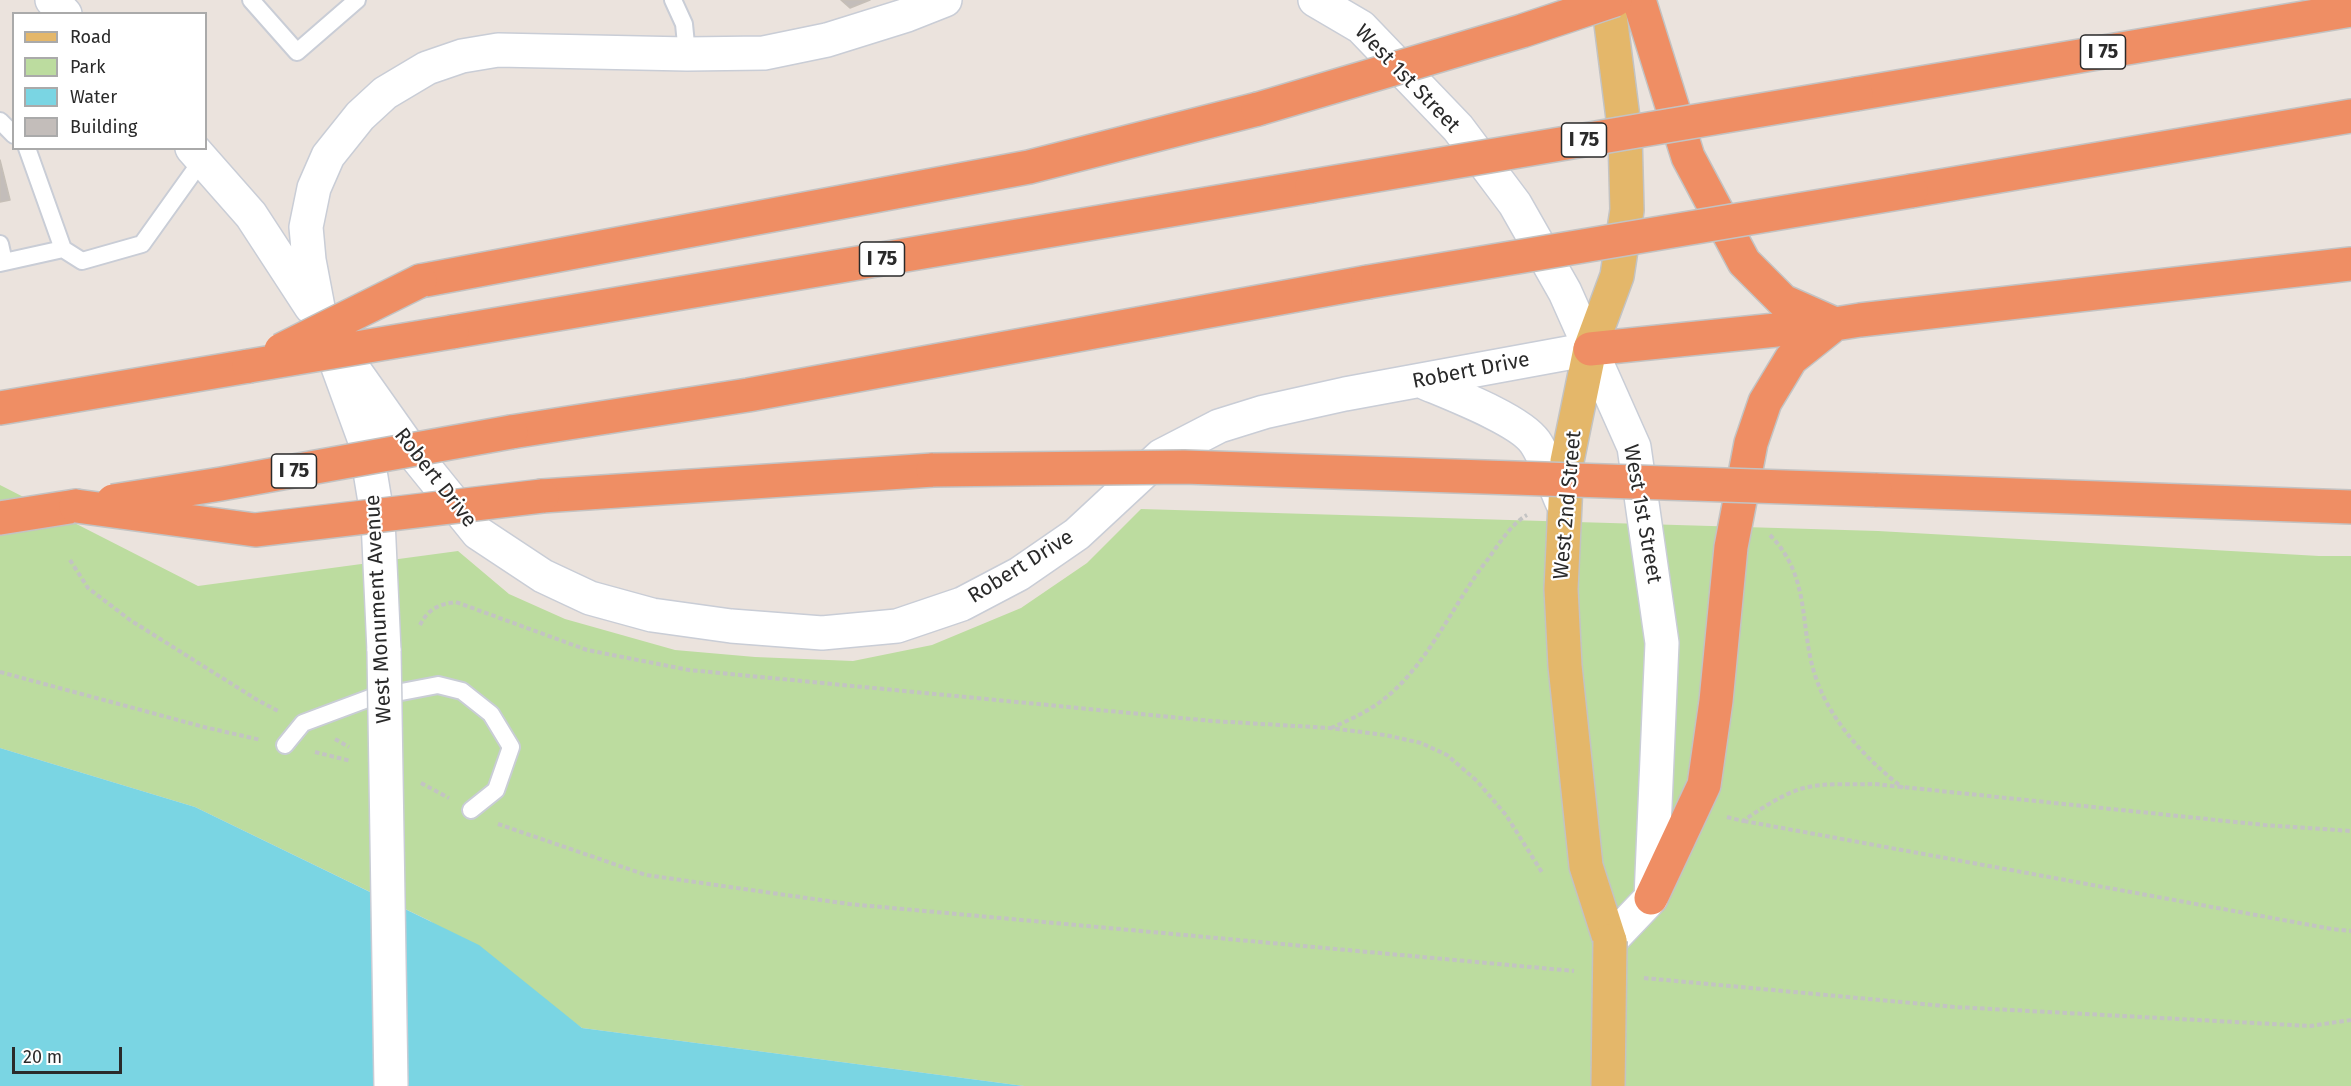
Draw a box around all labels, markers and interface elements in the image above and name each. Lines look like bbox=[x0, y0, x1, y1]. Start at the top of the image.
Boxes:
legend bbox=[12, 12, 207, 150]
street label: West 1st Street bbox=[1349, 20, 1465, 138]
text: Road bbox=[70, 26, 112, 48]
road number: I 75 bbox=[2080, 35, 2126, 69]
text: Park bbox=[70, 56, 105, 78]
text: Water bbox=[70, 86, 117, 108]
text: Building bbox=[70, 116, 137, 138]
road number: I 75 bbox=[1562, 123, 1606, 157]
road number: I 75 bbox=[860, 242, 904, 276]
street label: Robert Drive bbox=[1410, 347, 1532, 395]
street label: Robert Drive bbox=[388, 423, 482, 533]
street label: West 2nd Street bbox=[1549, 430, 1587, 580]
street label: West 1st Street bbox=[1617, 443, 1667, 585]
road number: I 75 bbox=[272, 454, 316, 488]
street label: West Monument Avenue bbox=[360, 494, 398, 724]
street label: Robert Drive bbox=[964, 525, 1078, 609]
scale bar bbox=[15, 1035, 124, 1073]
text: 20 m bbox=[23, 1046, 62, 1068]

